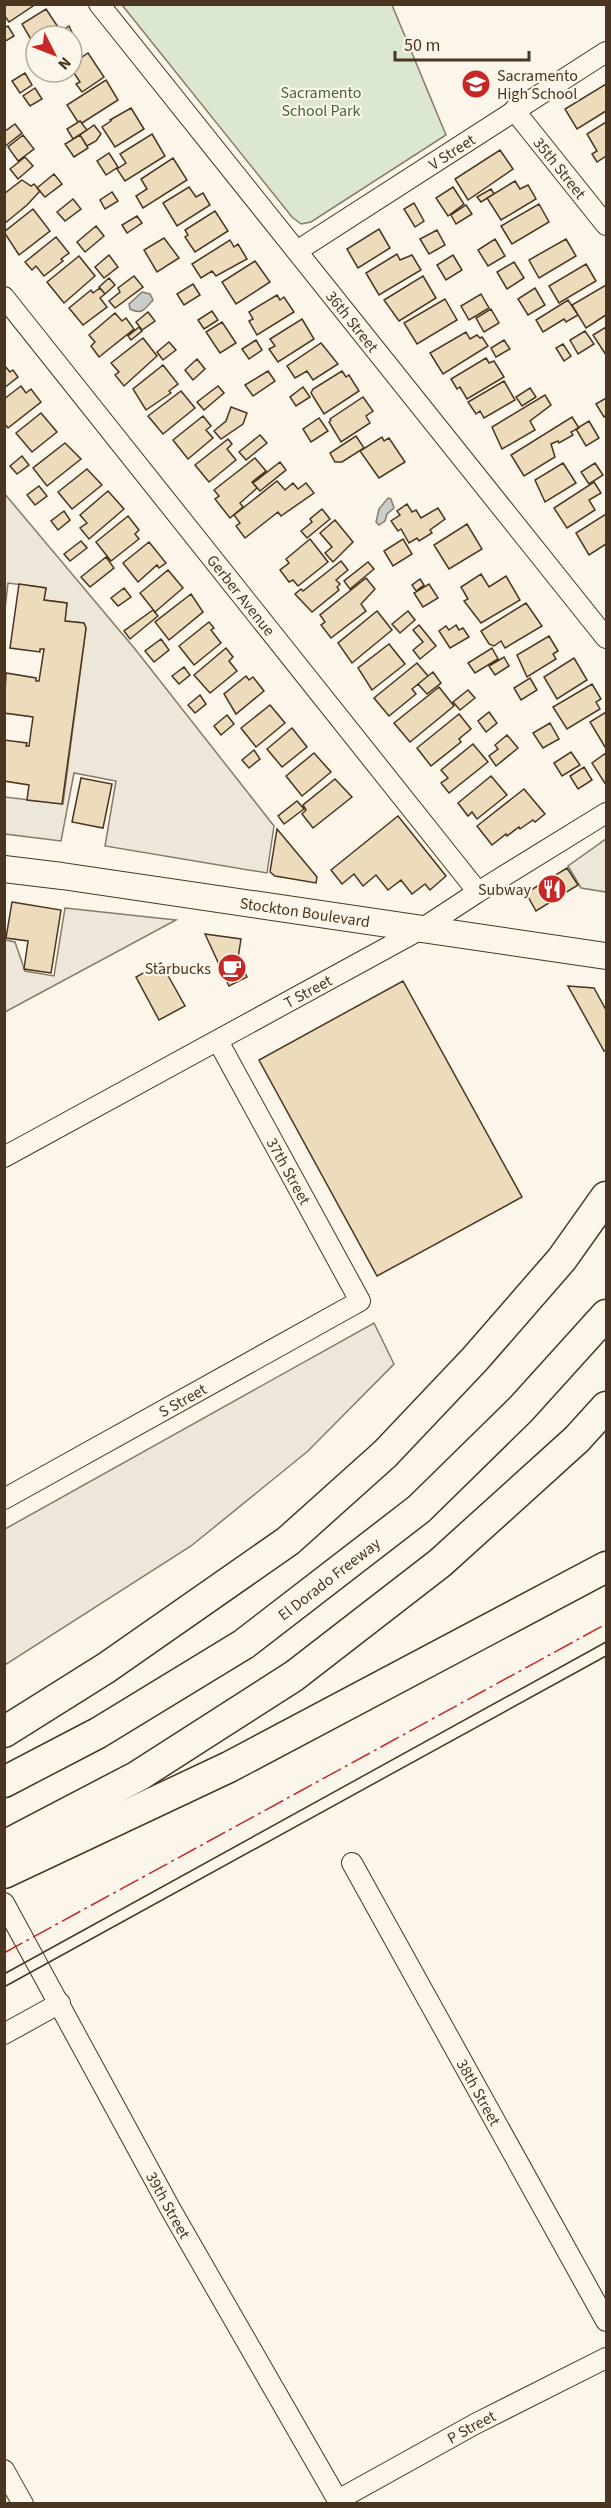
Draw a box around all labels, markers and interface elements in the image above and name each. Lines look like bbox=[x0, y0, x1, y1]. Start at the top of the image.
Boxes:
north arrow bbox=[24, 24, 84, 84]
scale bar bbox=[395, 24, 528, 62]
text: 50 m bbox=[404, 33, 440, 58]
text: N bbox=[53, 52, 76, 75]
place label: Sacramento High School bbox=[497, 65, 578, 105]
school or university icon: Sacramento High School bbox=[460, 68, 492, 100]
park label: Sacramento School Park bbox=[281, 82, 361, 122]
street label: V Street bbox=[425, 129, 480, 175]
street label: 35th Street bbox=[528, 133, 591, 204]
street label: 36th Street bbox=[320, 286, 384, 358]
street label: Gerber Avenue bbox=[201, 550, 280, 641]
restaurant icon: Subway bbox=[536, 873, 568, 905]
place label: Subway bbox=[478, 879, 532, 901]
street label: Stockton Boulevard bbox=[238, 892, 371, 933]
cafe icon: Starbucks bbox=[216, 952, 248, 984]
place label: Starbucks bbox=[145, 958, 211, 980]
street label: T Street bbox=[280, 970, 337, 1014]
street label: 37th Street bbox=[261, 1134, 316, 1209]
street label: S Street bbox=[155, 1378, 211, 1423]
street label: El Dorado Freeway bbox=[273, 1532, 386, 1626]
street label: 38th Street bbox=[451, 2055, 506, 2131]
street label: 39th Street bbox=[140, 2168, 196, 2244]
street label: P Street bbox=[443, 2405, 500, 2449]

